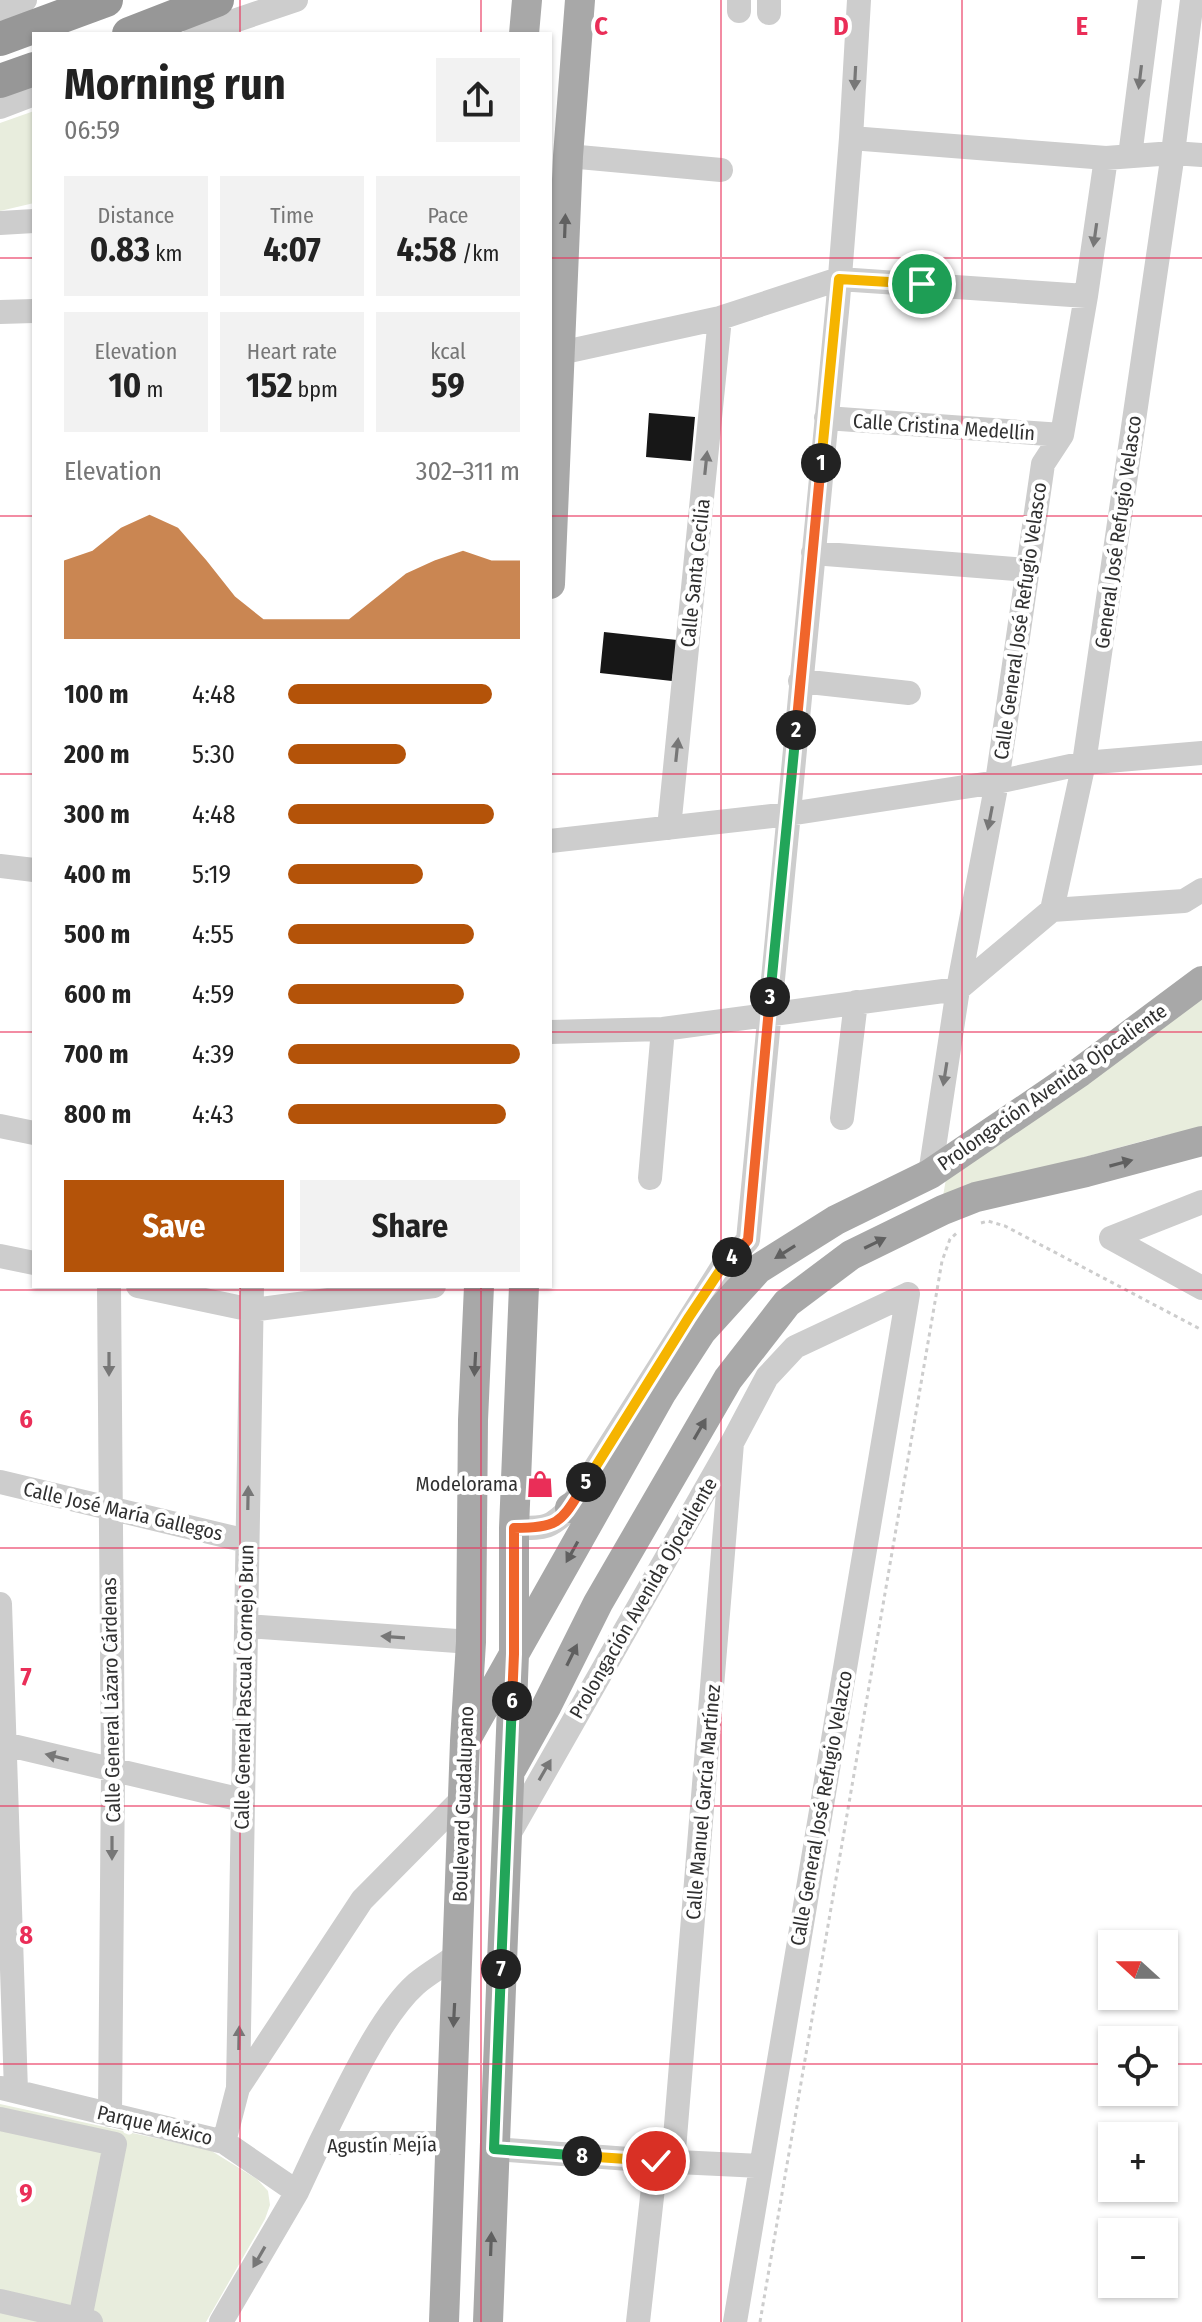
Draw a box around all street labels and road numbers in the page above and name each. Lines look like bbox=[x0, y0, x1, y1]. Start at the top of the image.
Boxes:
street label: Calle Cristina Medellín bbox=[852, 409, 1036, 445]
street label: General José Refugio Velasco bbox=[1090, 414, 1146, 650]
street label: Calle General José Refugio Velasco bbox=[989, 481, 1051, 761]
street label: Calle Santa Cecilia bbox=[675, 498, 715, 648]
street label: Prolongación Avenida Ojocaliente bbox=[933, 998, 1171, 1176]
street label: Prolongación Avenida Ojocaliente bbox=[564, 1473, 722, 1723]
street label: Calle José María Gallegos bbox=[21, 1476, 225, 1546]
street label: Calle General Pascual Cornejo Brun bbox=[230, 1544, 258, 1830]
street label: Calle General Lázaro Cárdenas bbox=[97, 1577, 125, 1823]
street label: Calle General José Refugio Velazco bbox=[785, 1668, 857, 1948]
street label: Calle Manuel García Martínez bbox=[681, 1683, 725, 1921]
street label: Boulevard Guadalupano bbox=[448, 1706, 478, 1902]
street label: Parque México bbox=[95, 2100, 215, 2150]
street label: Agustín Mejía bbox=[327, 2132, 437, 2158]

